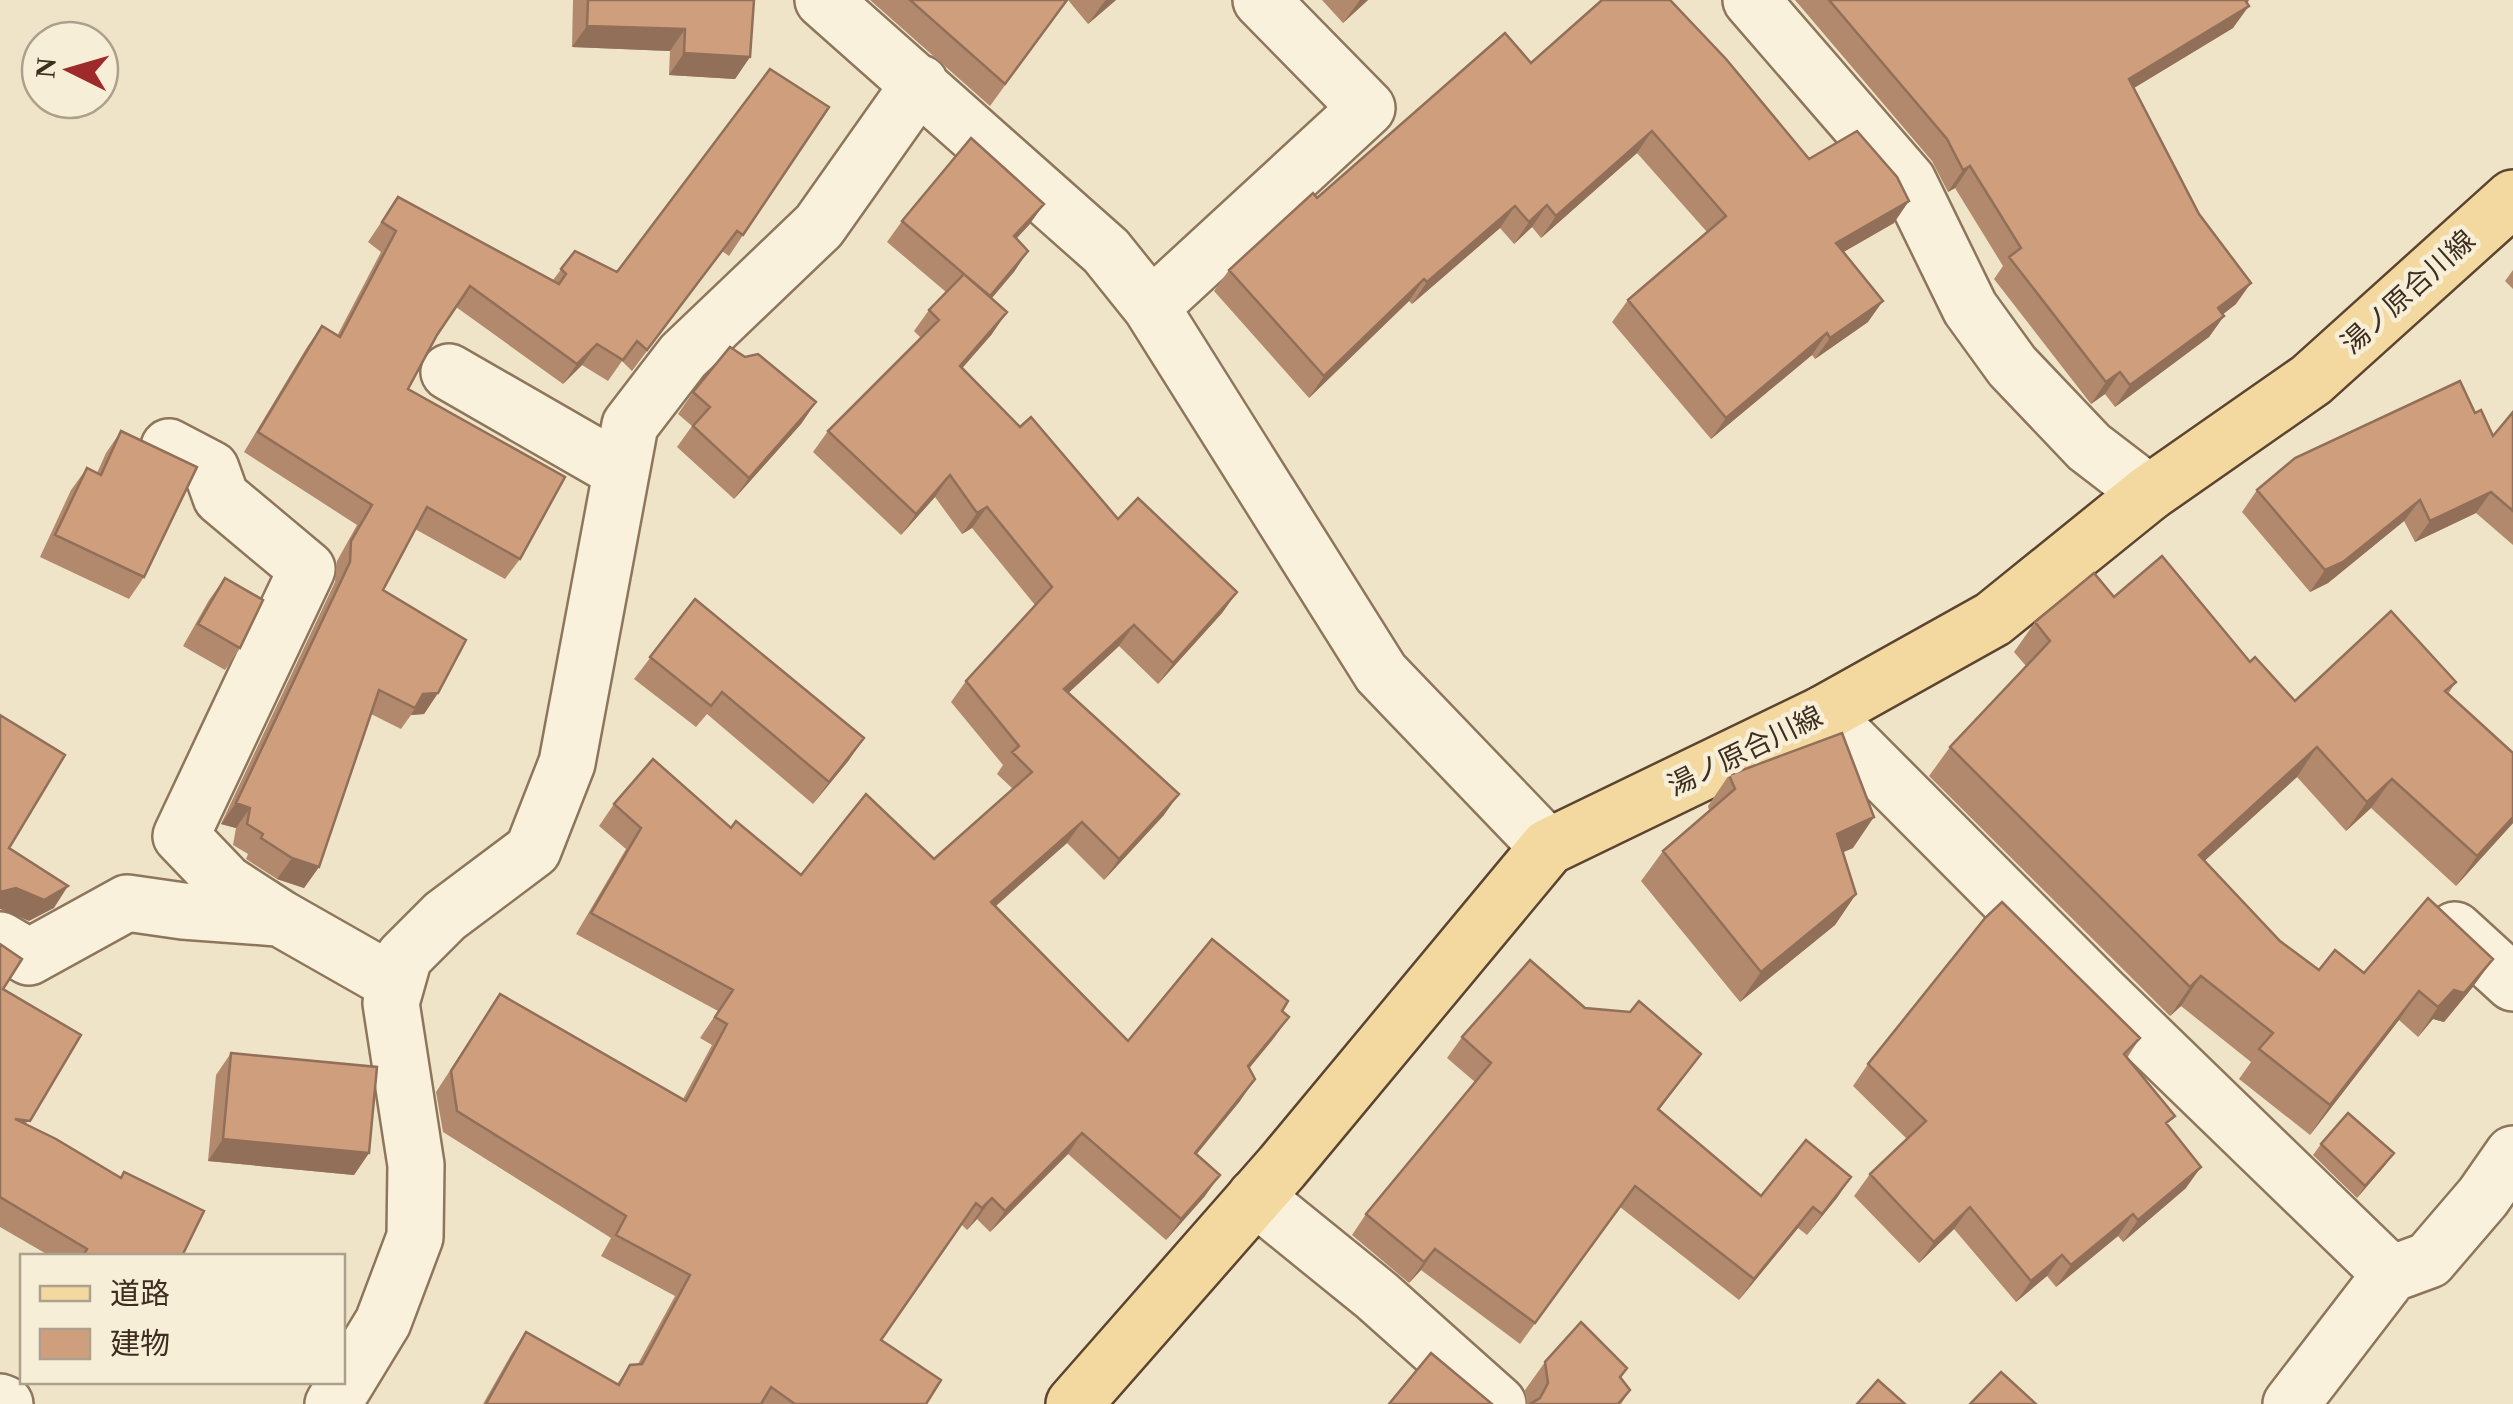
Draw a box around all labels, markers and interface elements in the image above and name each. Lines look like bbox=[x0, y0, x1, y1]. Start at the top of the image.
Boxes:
north arrow bbox=[20, 20, 120, 120]
text: N bbox=[29, 56, 62, 79]
street label: 湯ノ原合川線 bbox=[2335, 224, 2481, 360]
street label: 湯ノ原合川線 bbox=[1663, 700, 1827, 802]
legend bbox=[20, 1254, 345, 1384]
text: 道路 bbox=[110, 1277, 170, 1310]
text: 建物 bbox=[110, 1327, 170, 1360]

